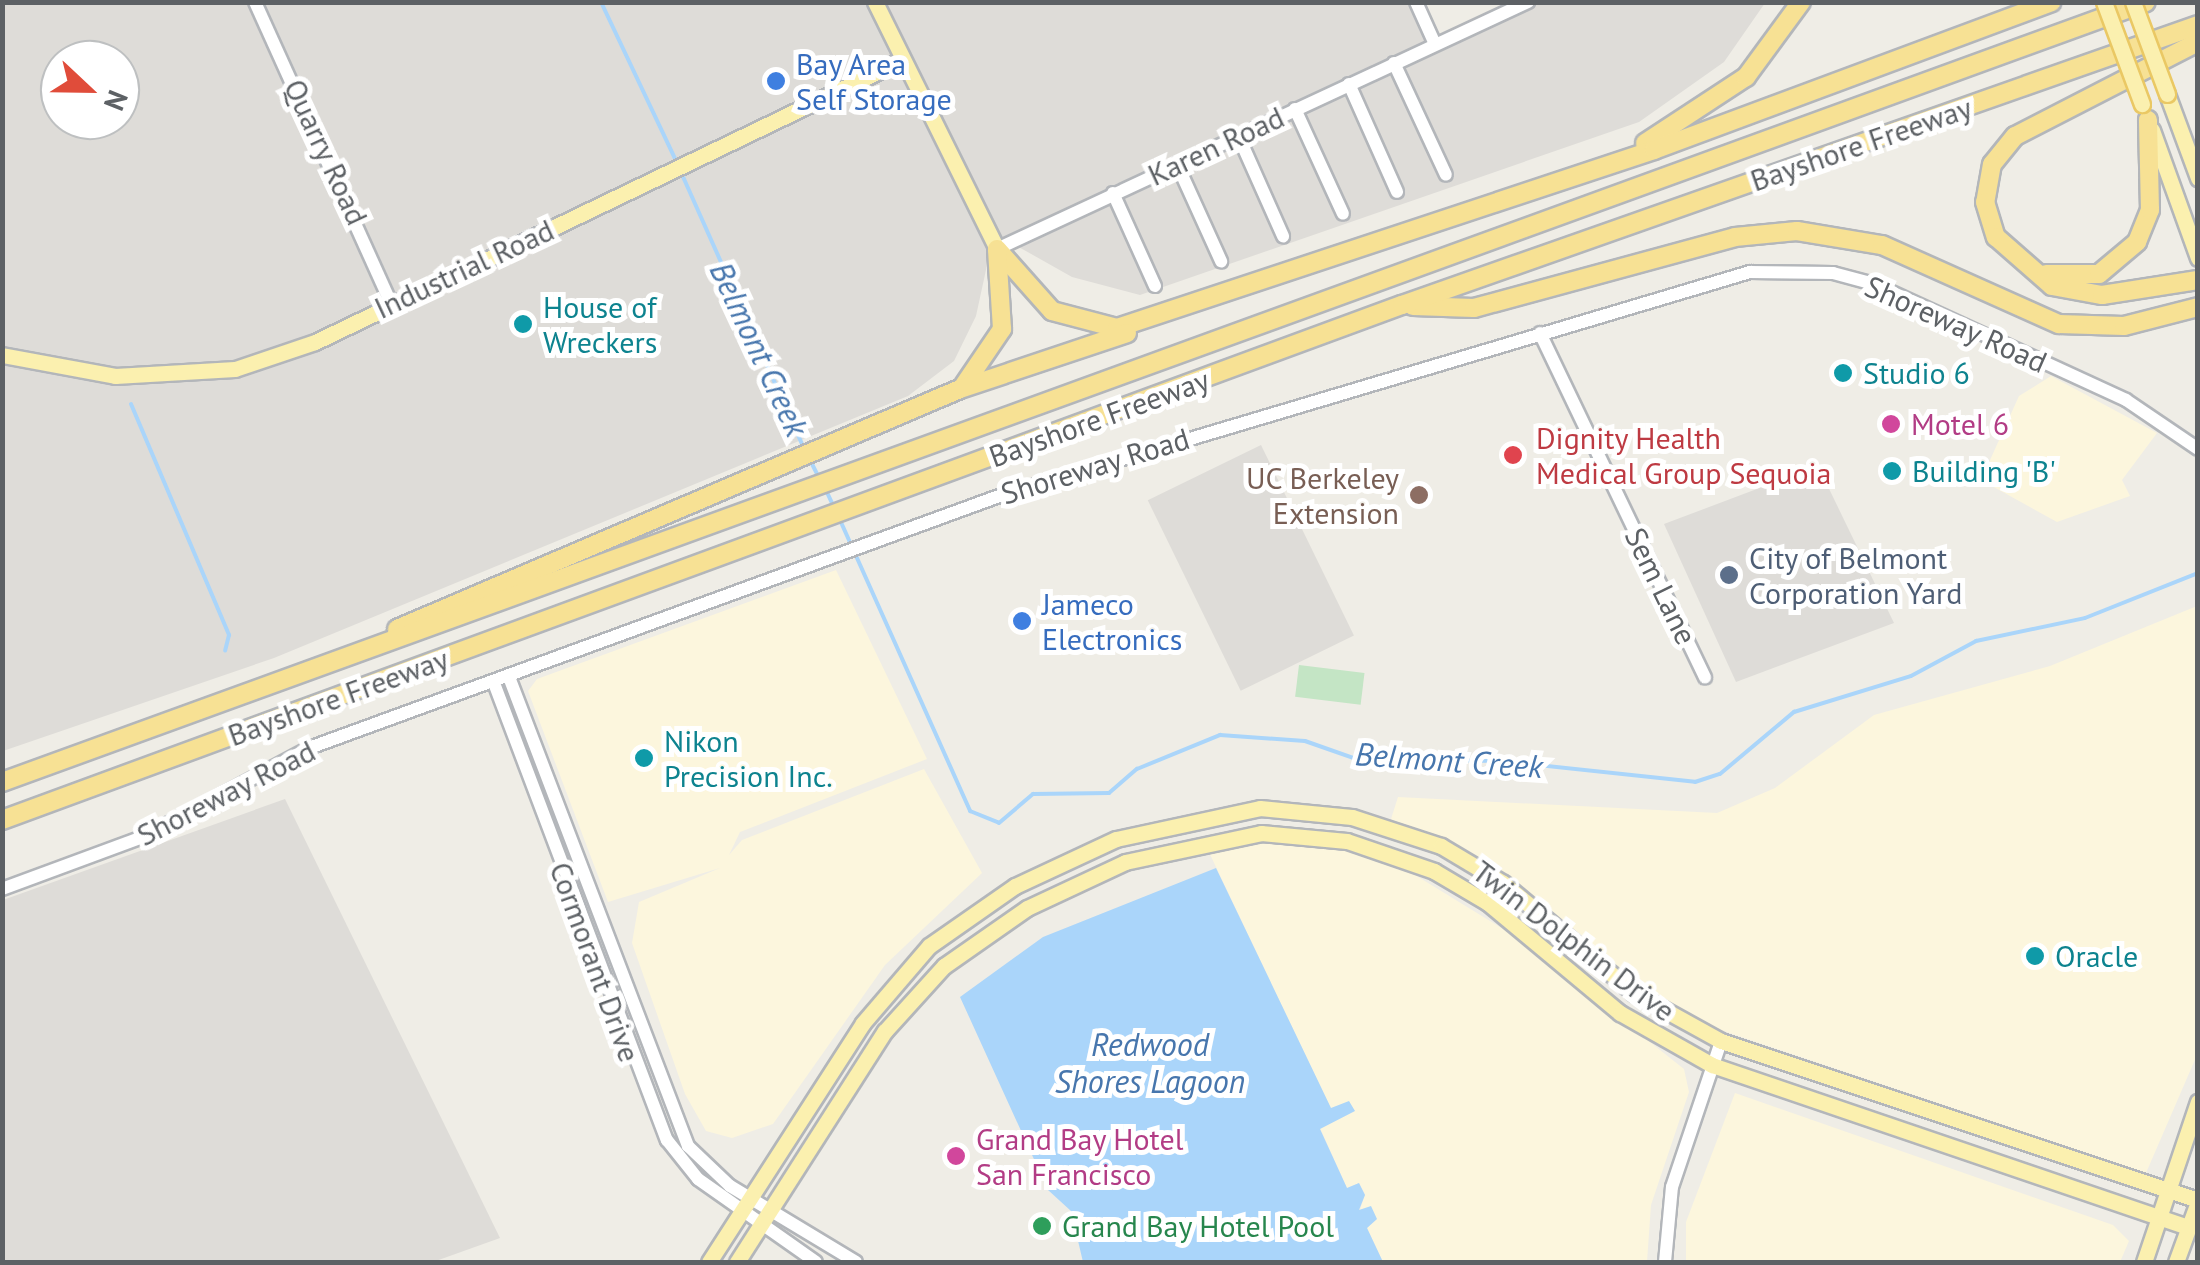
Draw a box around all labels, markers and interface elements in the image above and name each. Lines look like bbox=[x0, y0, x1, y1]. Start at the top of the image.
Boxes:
north arrow bbox=[40, 40, 140, 140]
place label: Bay Area Self Storage bbox=[796, 46, 952, 116]
marker: Bay Area Self Storage bbox=[765, 70, 787, 92]
street label: Quarry Road bbox=[276, 73, 376, 231]
text: N bbox=[96, 85, 137, 116]
street label: Bayshore Freeway bbox=[1746, 89, 1976, 199]
street label: Karen Road bbox=[1142, 99, 1290, 193]
street label: Industrial Road bbox=[369, 212, 559, 326]
water label: Belmont Creek bbox=[702, 256, 816, 442]
street label: Shoreway Road bbox=[1859, 268, 2053, 380]
place label: House of Wreckers bbox=[543, 289, 657, 360]
marker: House of Wreckers bbox=[512, 313, 534, 335]
place label: Studio 6 bbox=[1863, 355, 1970, 391]
street label: Bayshore Freeway bbox=[984, 362, 1214, 474]
marker: Studio 6 bbox=[1832, 362, 1854, 384]
place label: Motel 6 bbox=[1911, 406, 2009, 442]
marker: Motel 6 bbox=[1880, 413, 1902, 435]
street label: Shoreway Road bbox=[996, 420, 1194, 512]
place label: Dignity Health Medical Group Sequoia bbox=[1536, 420, 1831, 490]
marker: Dignity Health Medical Group Sequoia bbox=[1500, 442, 1526, 468]
place label: Building 'B' bbox=[1912, 453, 2058, 489]
place label: UC Berkeley Extension bbox=[1245, 460, 1399, 530]
marker: Building 'B' bbox=[1881, 460, 1903, 482]
marker: UC Berkeley Extension bbox=[1408, 484, 1430, 506]
street label: Sem Lane bbox=[1617, 522, 1705, 650]
place label: City of Belmont Corporation Yard bbox=[1749, 540, 1963, 610]
marker: City of Belmont Corporation Yard bbox=[1718, 564, 1740, 586]
place label: Jameco Electronics bbox=[1042, 586, 1182, 656]
marker: Jameco Electronics bbox=[1011, 610, 1033, 632]
street label: Bayshore Freeway bbox=[223, 641, 453, 753]
place label: Nikon Precision Inc. bbox=[664, 723, 833, 794]
street label: Shoreway Road bbox=[131, 732, 321, 854]
water label: Belmont Creek bbox=[1354, 734, 1544, 786]
marker: Nikon Precision Inc. bbox=[633, 747, 655, 769]
street label: Twin Dolphin Drive bbox=[1466, 853, 1682, 1029]
street label: Cormorant Drive bbox=[542, 857, 648, 1067]
place label: Oracle bbox=[2055, 938, 2138, 974]
marker: Oracle bbox=[2024, 945, 2046, 967]
water label: Redwood Shores Lagoon bbox=[1055, 1026, 1245, 1101]
place label: Grand Bay Hotel San Francisco bbox=[976, 1121, 1184, 1192]
marker: Grand Bay Hotel San Francisco bbox=[945, 1145, 967, 1167]
place label: Grand Bay Hotel Pool bbox=[1062, 1208, 1335, 1244]
marker: Grand Bay Hotel Pool bbox=[1031, 1215, 1053, 1237]

